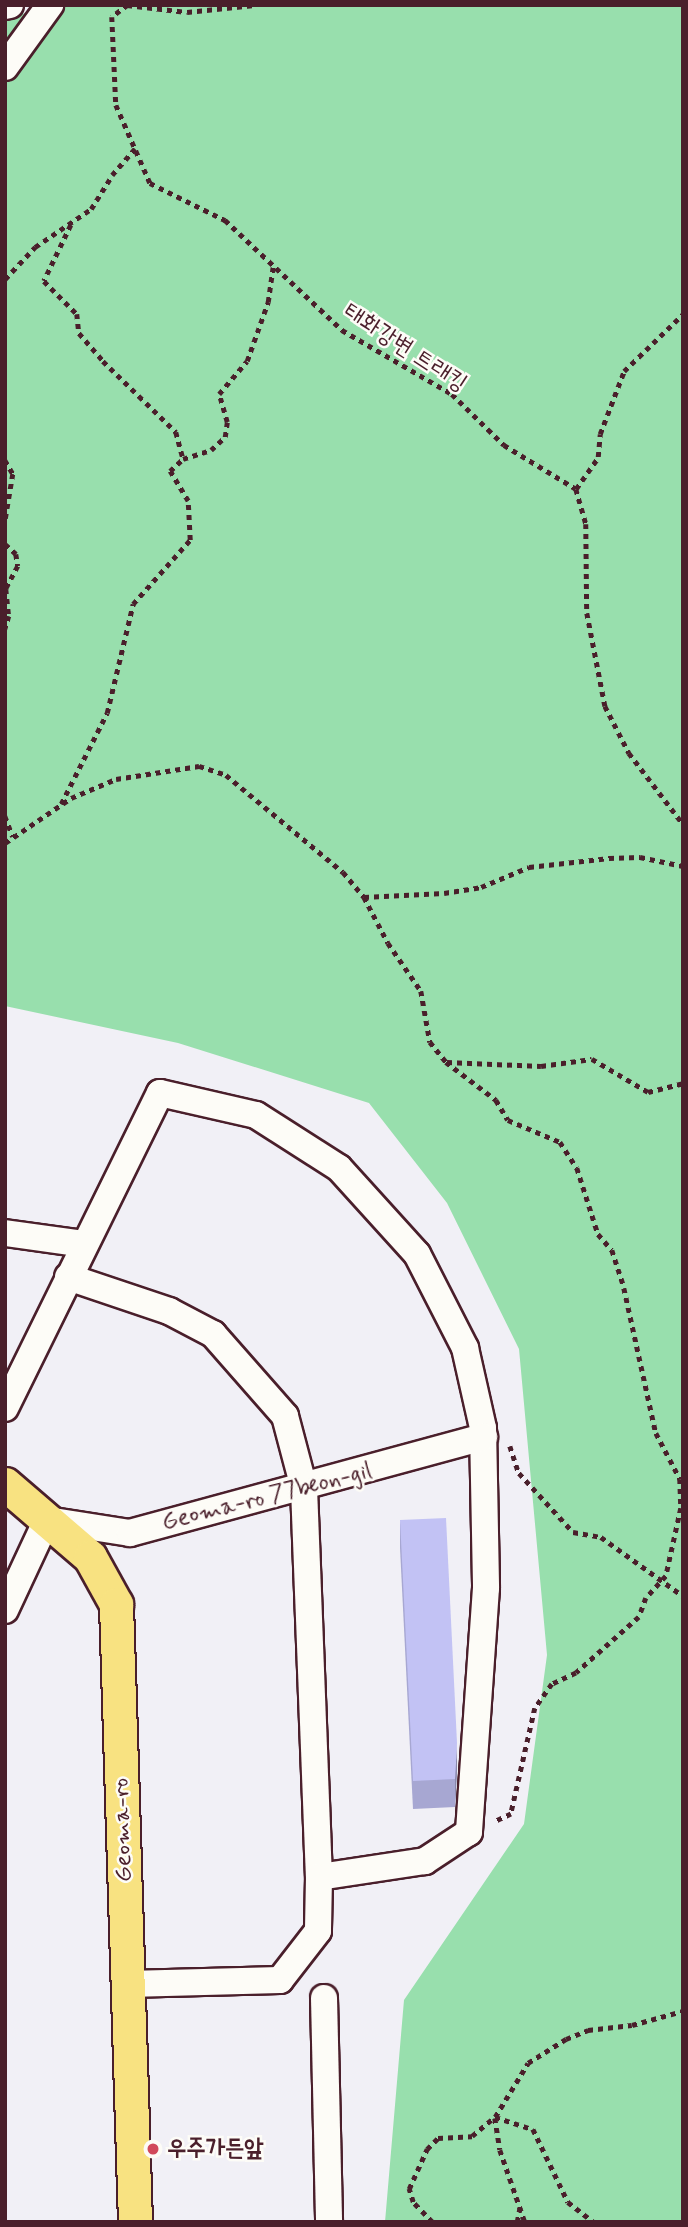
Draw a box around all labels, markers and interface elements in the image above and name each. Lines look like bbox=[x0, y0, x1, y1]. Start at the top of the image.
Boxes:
street label: 태화강변 트래킹 bbox=[338, 297, 472, 399]
street label: Geoma-ro 77beon-gil bbox=[159, 1457, 375, 1537]
street label: Geoma-ro bbox=[107, 1777, 139, 1883]
place label: 우주가든앞 bbox=[167, 2135, 264, 2163]
marker: 우주가든앞 bbox=[145, 2141, 161, 2157]

